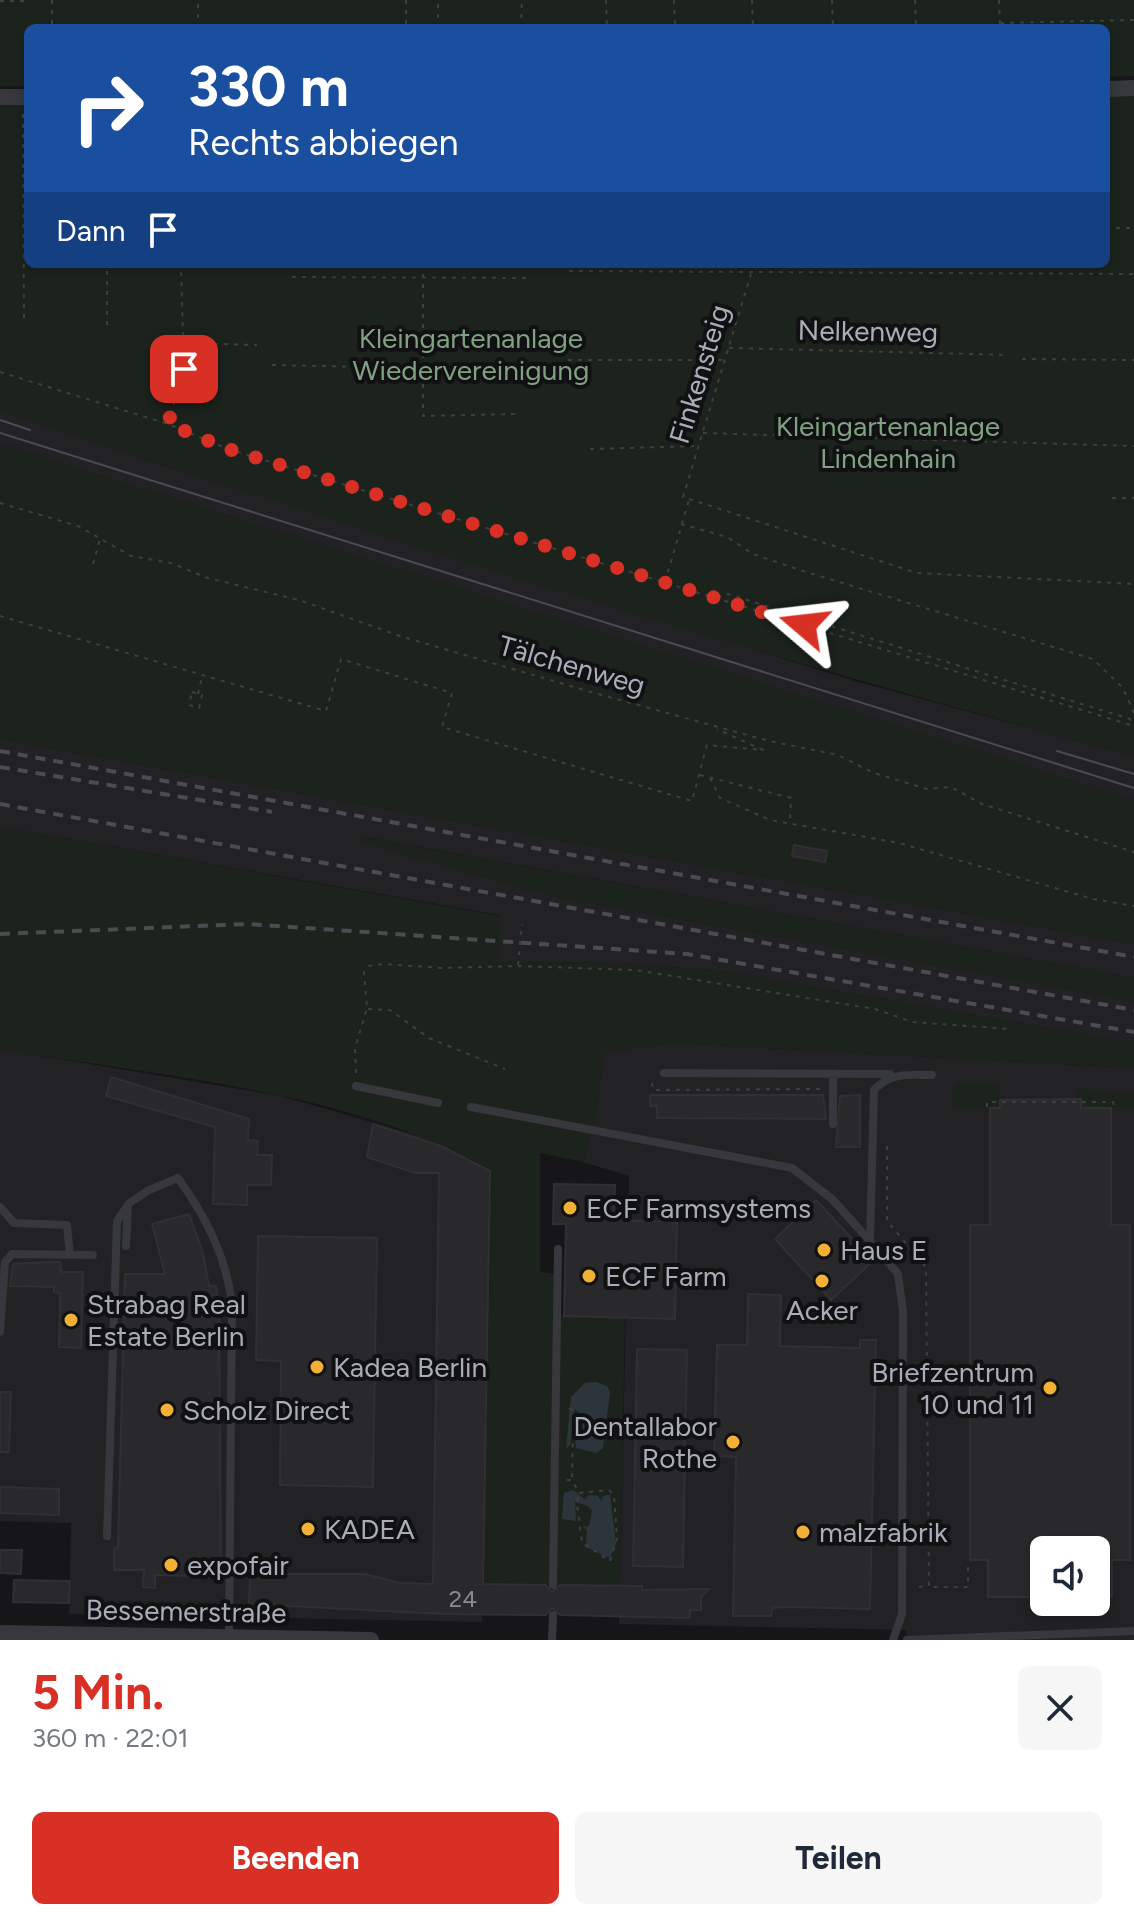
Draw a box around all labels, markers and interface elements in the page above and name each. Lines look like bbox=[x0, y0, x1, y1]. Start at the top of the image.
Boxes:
text: 330 m bbox=[188, 53, 349, 120]
icon: right bbox=[56, 56, 160, 160]
text: Rechts abbiegen bbox=[188, 121, 458, 164]
icon: arrive bbox=[141, 208, 185, 252]
text: Dann bbox=[56, 212, 125, 249]
street label: Finkensteig bbox=[662, 301, 736, 447]
street label: Nelkenweg bbox=[797, 313, 939, 349]
park label: Kleingartenanlage Wiedervereinigung bbox=[353, 321, 589, 387]
pin bbox=[150, 335, 218, 403]
icon: arrive bbox=[162, 347, 206, 391]
park label: Kleingartenanlage Lindenhain bbox=[776, 409, 1000, 475]
position arrow bbox=[762, 583, 846, 667]
street label: Tälchenweg bbox=[495, 628, 649, 702]
place label: ECF Farmsystems bbox=[586, 1191, 811, 1225]
marker: ECF Farmsystems bbox=[561, 1199, 579, 1217]
place label: Haus E bbox=[840, 1233, 927, 1267]
marker: Haus E bbox=[815, 1241, 833, 1259]
place label: ECF Farm bbox=[605, 1259, 727, 1293]
marker: ECF Farm bbox=[580, 1267, 598, 1285]
marker: Acker bbox=[813, 1272, 831, 1290]
place label: Strabag Real Estate Berlin bbox=[87, 1287, 246, 1353]
place label: Acker bbox=[786, 1293, 859, 1327]
marker: Strabag Real Estate Berlin bbox=[62, 1311, 80, 1329]
place label: Kadea Berlin bbox=[333, 1350, 487, 1384]
place label: Briefzentrum 10 und 11 bbox=[871, 1355, 1034, 1421]
marker: Kadea Berlin bbox=[308, 1358, 326, 1376]
marker: Briefzentrum 10 und 11 bbox=[1041, 1379, 1059, 1397]
place label: Scholz Direct bbox=[183, 1393, 350, 1427]
marker: Scholz Direct bbox=[158, 1401, 176, 1419]
place label: Dentallabor Rothe bbox=[573, 1409, 718, 1475]
marker: Dentallabor Rothe bbox=[724, 1433, 742, 1451]
place label: KADEA bbox=[324, 1512, 415, 1546]
place label: malzfabrik bbox=[819, 1515, 948, 1549]
marker: KADEA bbox=[299, 1520, 317, 1538]
marker: malzfabrik bbox=[794, 1523, 812, 1541]
map controls bbox=[1030, 1536, 1110, 1616]
button: sound bbox=[1030, 1536, 1110, 1616]
place label: expofair bbox=[187, 1548, 289, 1582]
marker: expofair bbox=[162, 1556, 180, 1574]
house number: 24 bbox=[449, 1584, 477, 1613]
street label: Bessemerstraße bbox=[85, 1592, 287, 1630]
text: 5 Min. bbox=[32, 1663, 164, 1721]
button: close bbox=[1018, 1666, 1102, 1750]
text: 360 m · 22:01 bbox=[32, 1722, 189, 1754]
button: Beenden bbox=[32, 1812, 559, 1904]
button: Teilen bbox=[575, 1812, 1102, 1904]

